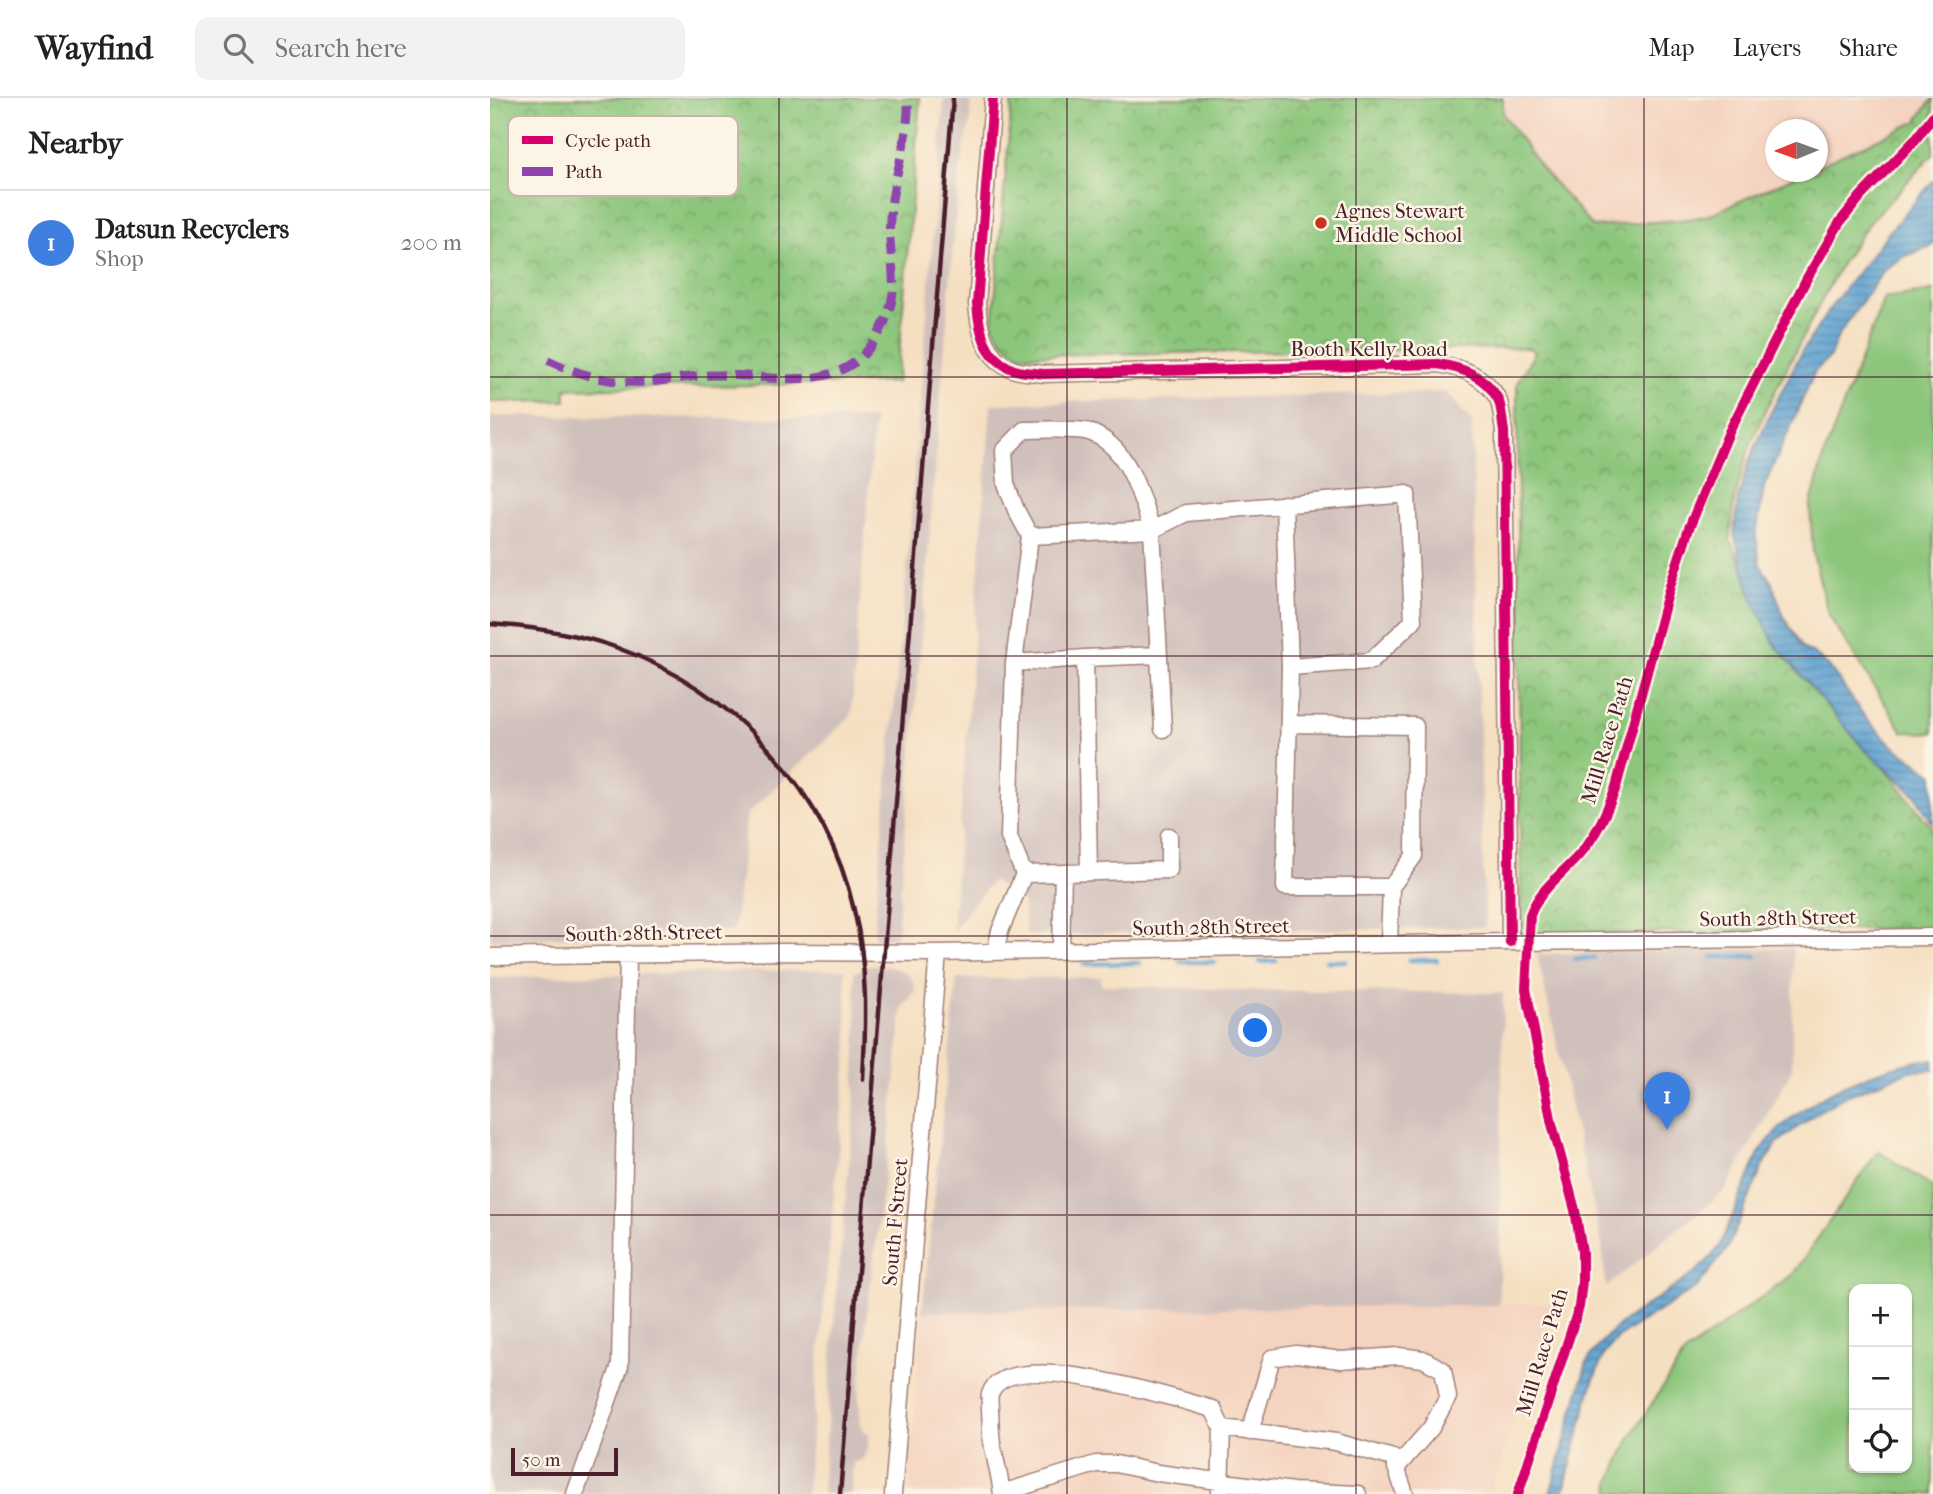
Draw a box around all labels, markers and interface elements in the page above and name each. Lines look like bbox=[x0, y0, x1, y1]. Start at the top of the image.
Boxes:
search box bbox=[195, 17, 685, 80]
text: Wayfind bbox=[35, 29, 153, 68]
icon: search bbox=[219, 29, 257, 67]
text: Search here bbox=[275, 33, 407, 64]
text: Map bbox=[1649, 34, 1695, 62]
text: Layers bbox=[1733, 34, 1801, 62]
text: Share bbox=[1839, 34, 1898, 62]
legend bbox=[508, 116, 738, 196]
north arrow bbox=[1765, 119, 1828, 182]
text: Nearby bbox=[28, 126, 123, 161]
text: Cycle path bbox=[565, 130, 651, 152]
text: Path bbox=[565, 161, 603, 183]
place label: Agnes Stewart Middle School bbox=[1334, 199, 1465, 247]
text: Datsun Recyclers bbox=[95, 214, 289, 245]
marker: Agnes Stewart Middle School bbox=[1313, 215, 1329, 231]
text: 1 bbox=[47, 229, 55, 256]
text: 200 m bbox=[401, 229, 462, 256]
text: Shop bbox=[95, 245, 144, 272]
street label: Booth Kelly Road bbox=[1290, 337, 1448, 361]
street label: Mill Race Path bbox=[1576, 673, 1638, 807]
street label: South 28th Street bbox=[1699, 905, 1857, 931]
street label: South 28th Street bbox=[1132, 914, 1290, 940]
street label: South 28th Street bbox=[565, 920, 723, 946]
your location bbox=[1238, 1013, 1272, 1047]
pin: 1 bbox=[1644, 1072, 1690, 1130]
street label: South F Street bbox=[877, 1157, 913, 1287]
map controls bbox=[1849, 1284, 1912, 1473]
button: + bbox=[1849, 1284, 1912, 1347]
street label: Mill Race Path bbox=[1511, 1285, 1573, 1419]
button: − bbox=[1849, 1347, 1912, 1410]
button: locate bbox=[1849, 1410, 1912, 1473]
scale bar bbox=[511, 1445, 618, 1477]
text: 50 m bbox=[522, 1449, 561, 1471]

